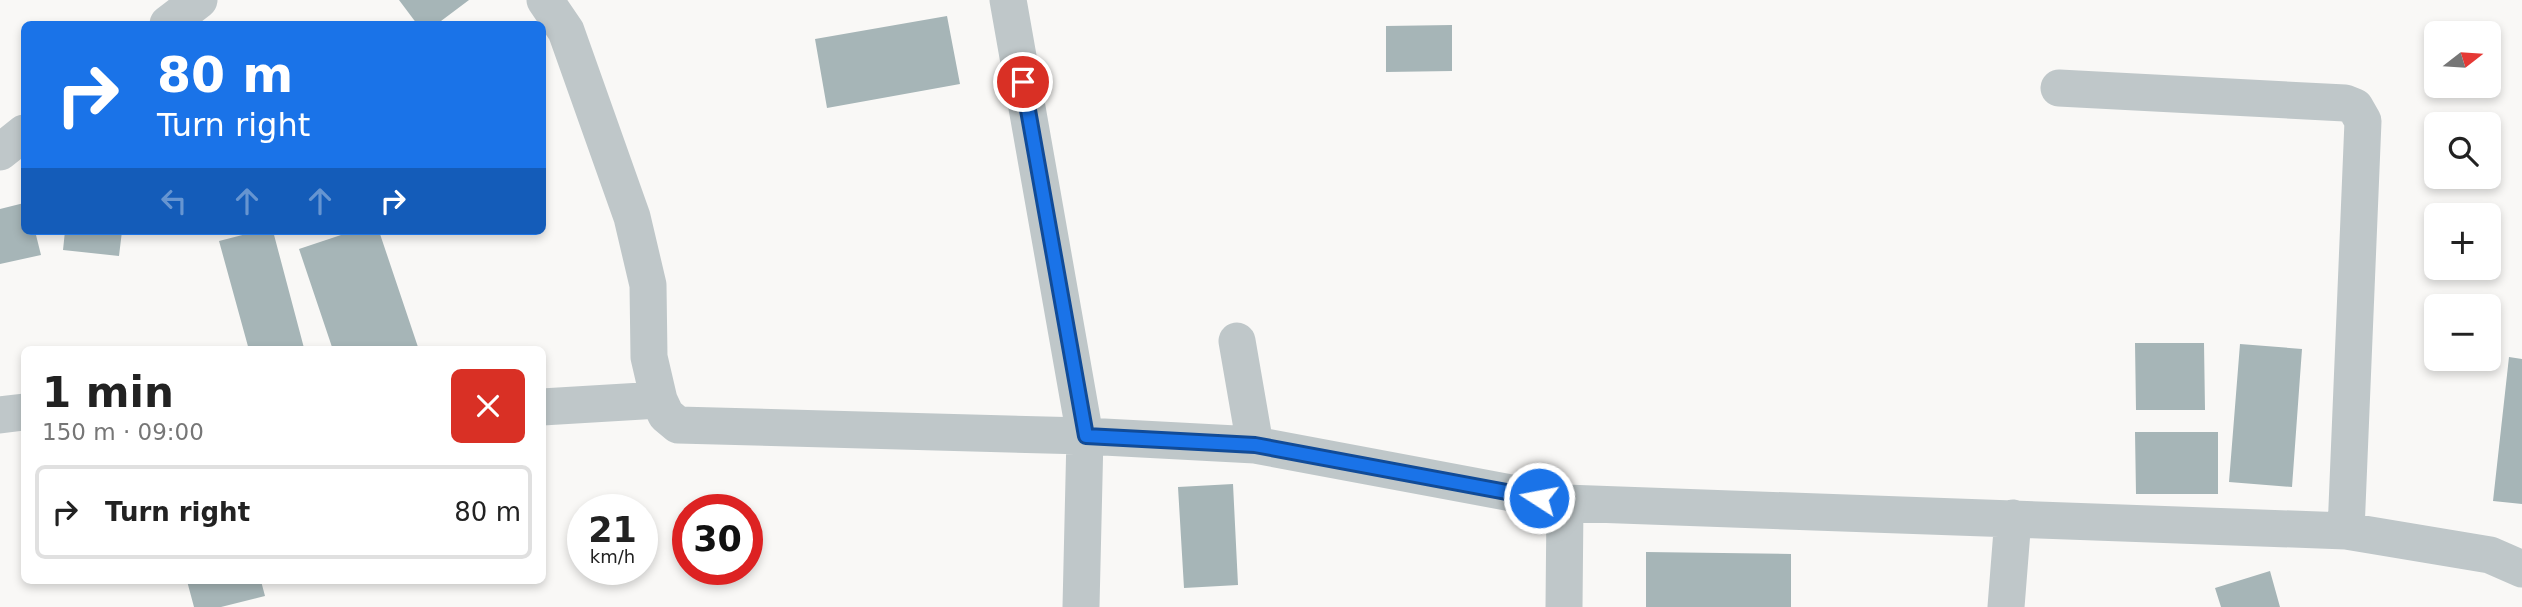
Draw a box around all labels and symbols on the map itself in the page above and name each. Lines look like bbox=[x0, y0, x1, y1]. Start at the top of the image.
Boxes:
north arrow bbox=[2424, 21, 2501, 98]
pin bbox=[993, 52, 1053, 112]
position arrow bbox=[1502, 461, 1576, 535]
speed limit sign: 30 bbox=[672, 494, 763, 585]

